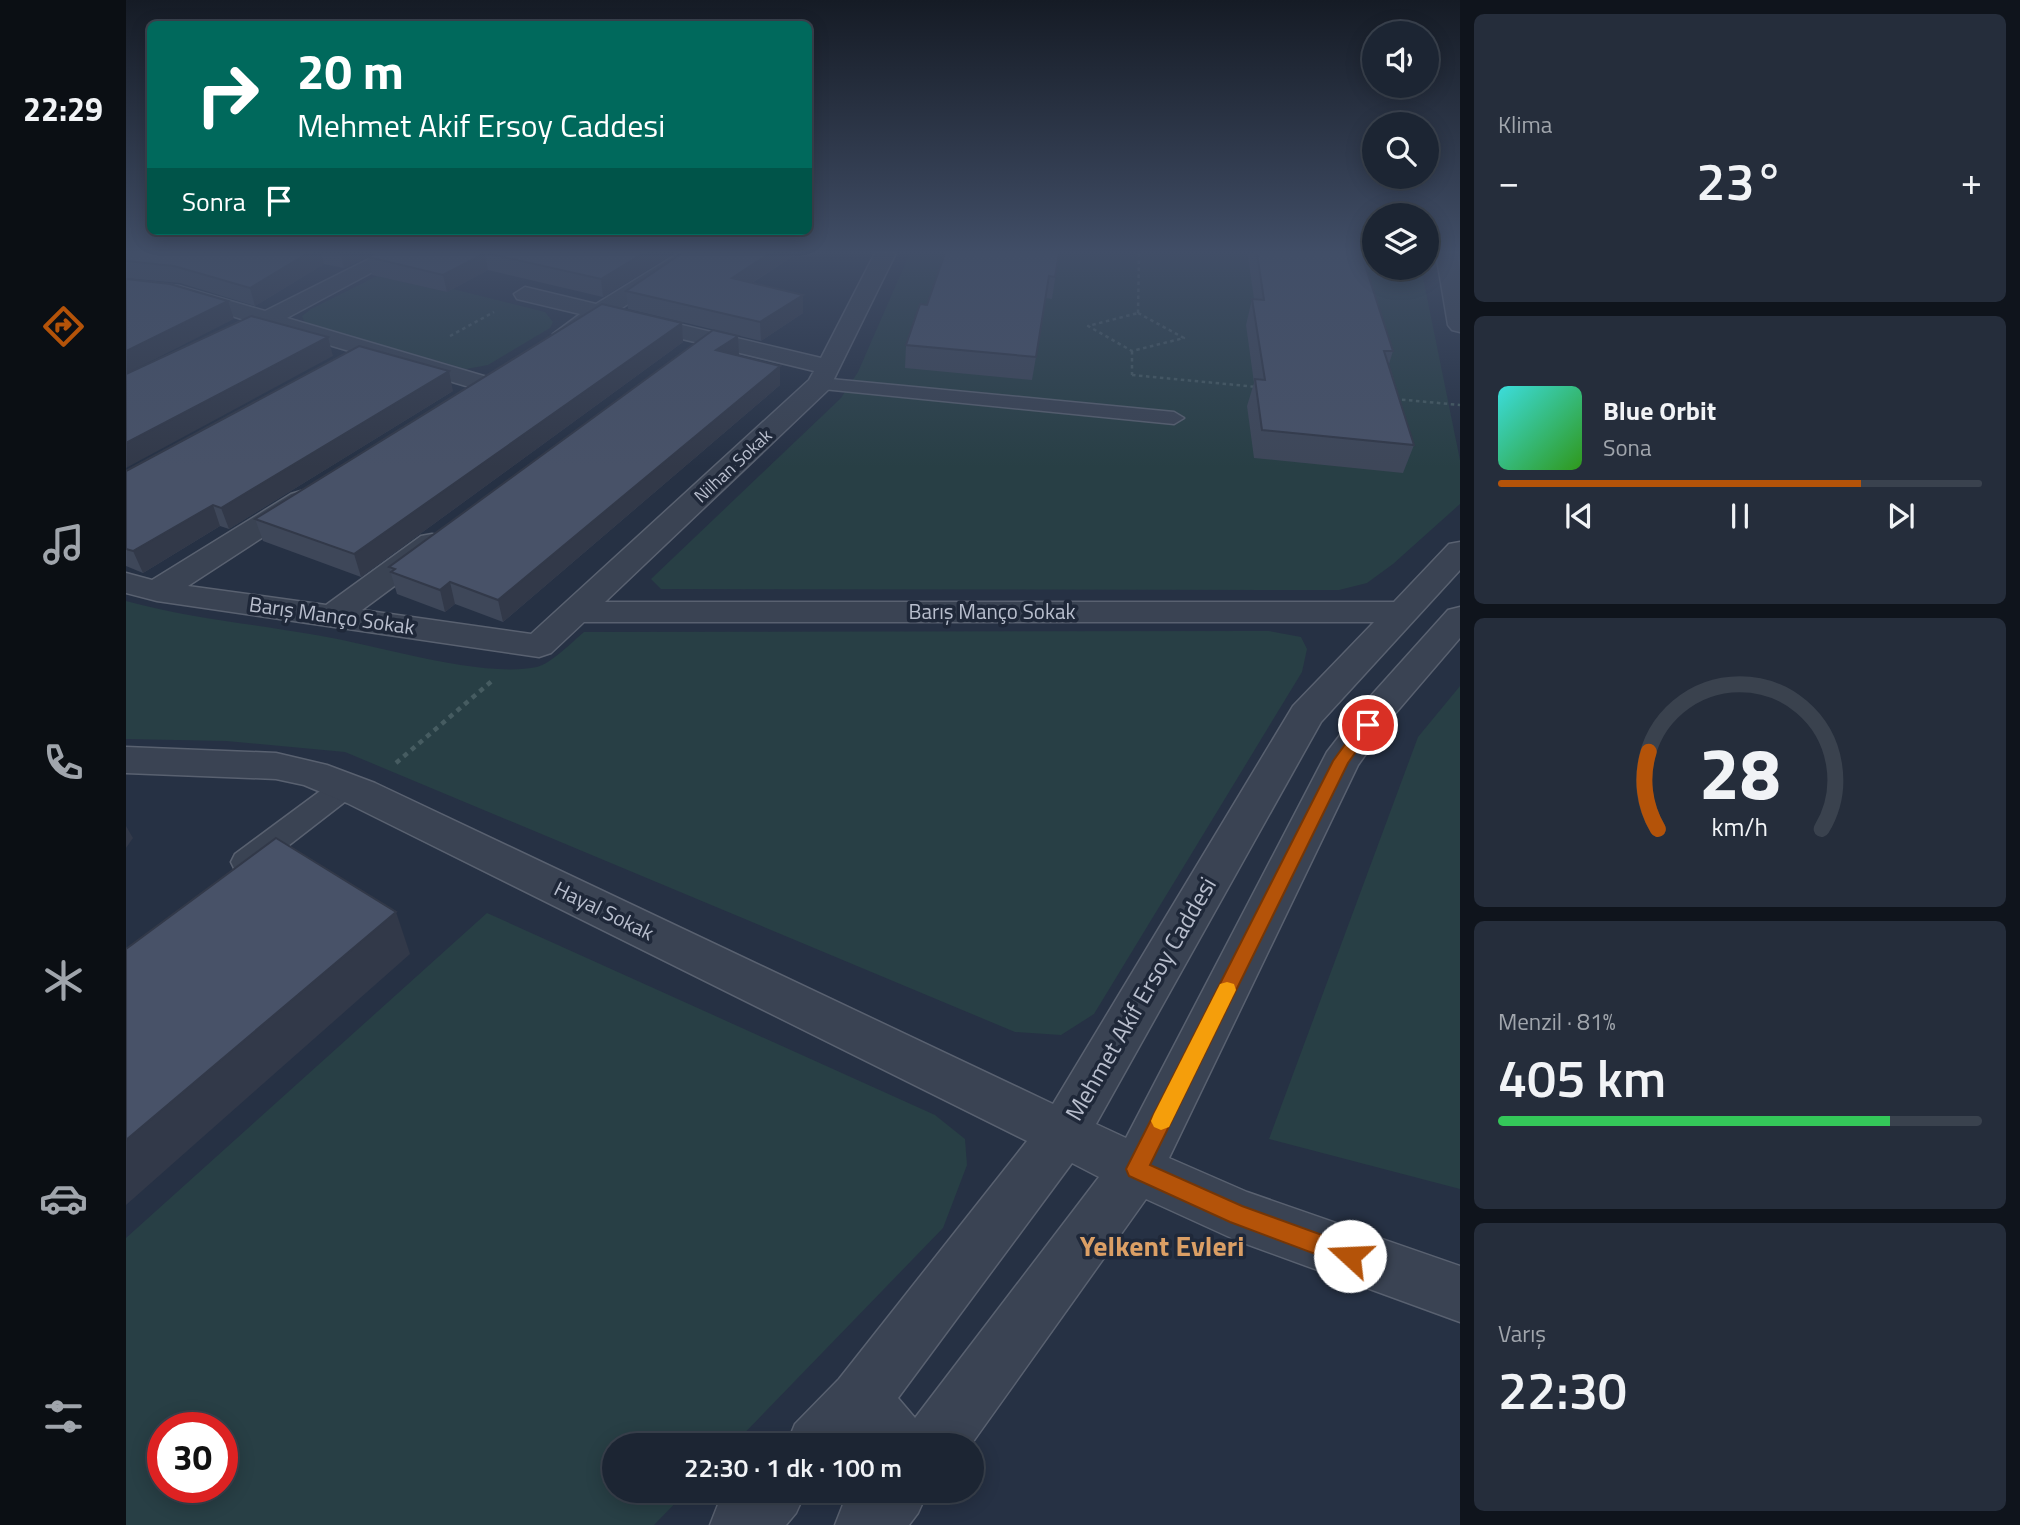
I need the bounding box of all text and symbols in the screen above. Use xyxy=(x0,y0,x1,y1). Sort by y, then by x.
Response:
map controls xyxy=(1362,21,1439,280)
button: sound xyxy=(1362,21,1439,98)
text: 20 m xyxy=(297,33,404,108)
icon: right xyxy=(182,49,273,140)
text: 22:29 xyxy=(23,85,103,133)
text: Mehmet Akif Ersoy Caddesi xyxy=(297,101,665,149)
text: Klima xyxy=(1498,107,1552,142)
button: search xyxy=(1362,112,1439,189)
text: 23° xyxy=(1696,141,1784,220)
text: − xyxy=(1498,152,1519,210)
text: + xyxy=(1961,152,1982,210)
text: Sonra xyxy=(182,182,246,221)
icon: arrive xyxy=(260,182,298,220)
button: layers xyxy=(1362,203,1439,280)
icon: directions xyxy=(39,302,88,351)
text: Blue Orbit xyxy=(1603,391,1716,430)
street label: Nilhan Sokak xyxy=(688,422,778,509)
text: Sona xyxy=(1603,430,1651,465)
icon: previous xyxy=(1560,497,1598,535)
icon: pause xyxy=(1721,497,1759,535)
icon: next xyxy=(1882,497,1920,535)
icon: music xyxy=(39,520,88,569)
street label: Barış Manço Sokak xyxy=(247,588,417,642)
street label: Barış Manço Sokak xyxy=(909,595,1075,627)
pin xyxy=(1338,695,1398,755)
icon: arrive xyxy=(1349,706,1387,744)
text: 28 xyxy=(1699,717,1781,827)
icon: phone xyxy=(39,738,88,787)
text: km/h xyxy=(1712,807,1768,845)
street label: Mehmet Akif Ersoy Caddesi xyxy=(1055,870,1225,1127)
street label: Hayal Sokak xyxy=(549,872,660,948)
icon: climate xyxy=(39,956,88,1005)
text: Menzil · 81% xyxy=(1498,1004,1616,1039)
text: 405 km xyxy=(1498,1038,1666,1117)
icon: car xyxy=(39,1174,88,1223)
position arrow xyxy=(1313,1219,1387,1293)
district label: Yelkent Evleri xyxy=(1080,1224,1244,1267)
text: Varış xyxy=(1498,1316,1546,1351)
text: 22:30 xyxy=(1498,1350,1627,1429)
icon: filters xyxy=(39,1392,88,1441)
speed limit sign: 30 xyxy=(147,1412,238,1503)
text: 22:30 · 1 dk · 100 m xyxy=(684,1448,902,1487)

